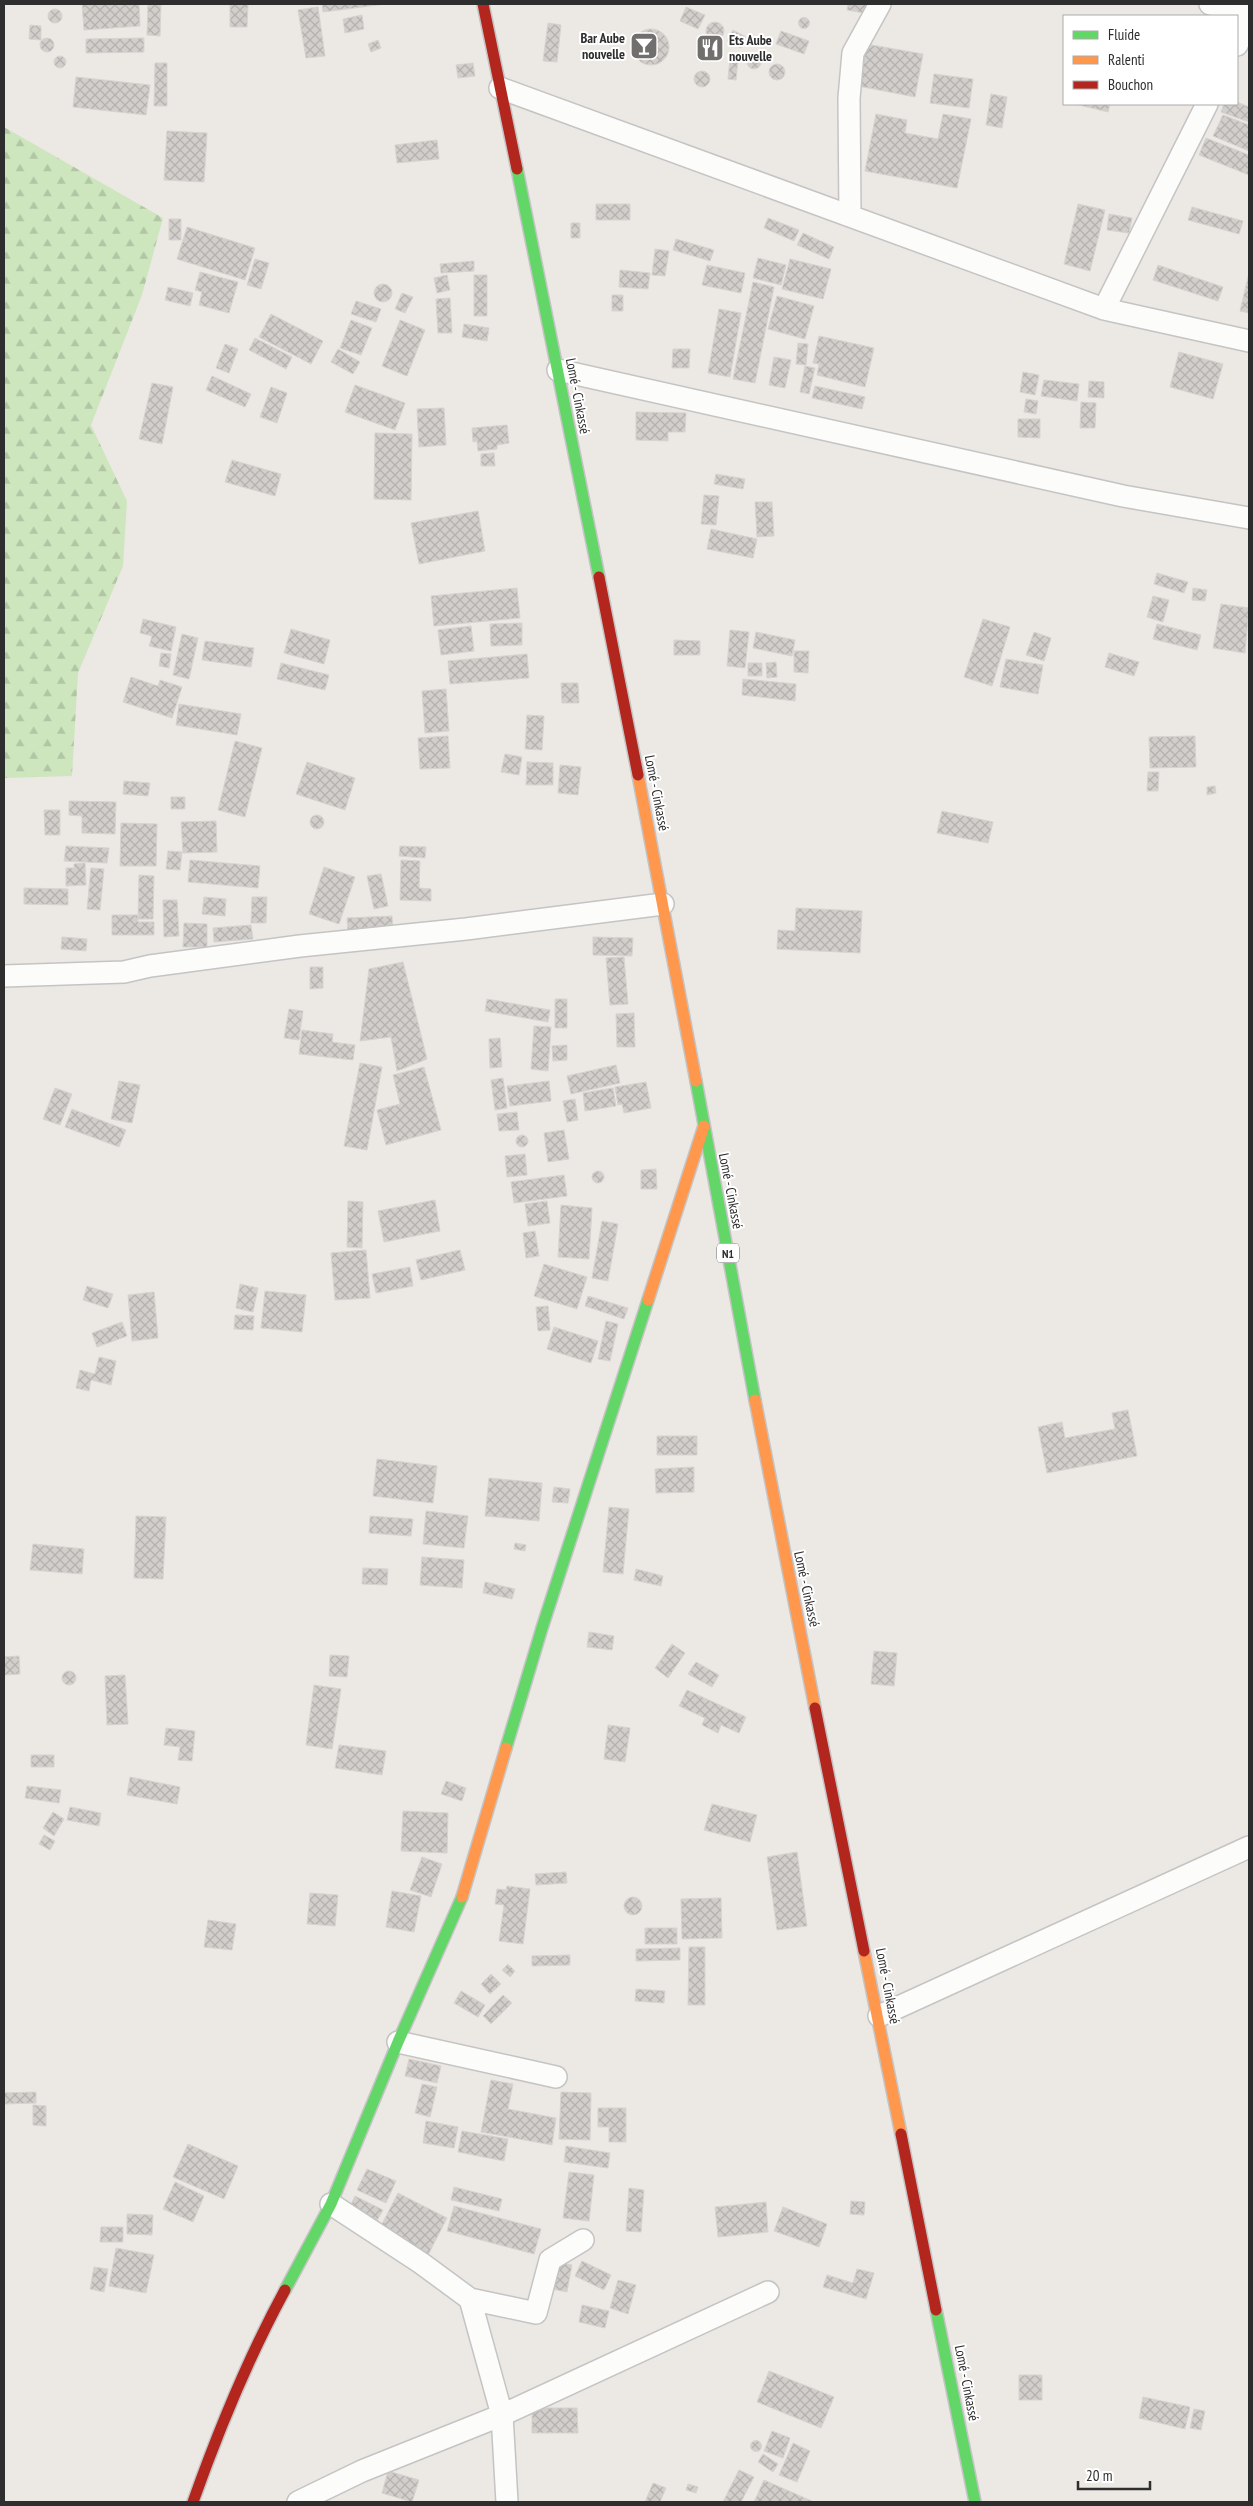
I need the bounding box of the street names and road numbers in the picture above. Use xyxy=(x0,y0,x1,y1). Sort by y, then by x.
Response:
street label: Lomé - Cinkassé xyxy=(562,357,594,436)
street label: Lomé - Cinkassé xyxy=(641,754,673,833)
street label: Lomé - Cinkassé xyxy=(715,1152,747,1231)
road number: N1 xyxy=(717,1244,739,1262)
street label: Lomé - Cinkassé xyxy=(790,1549,824,1629)
street label: Lomé - Cinkassé xyxy=(872,1947,904,2026)
street label: Lomé - Cinkassé xyxy=(951,2344,983,2423)

